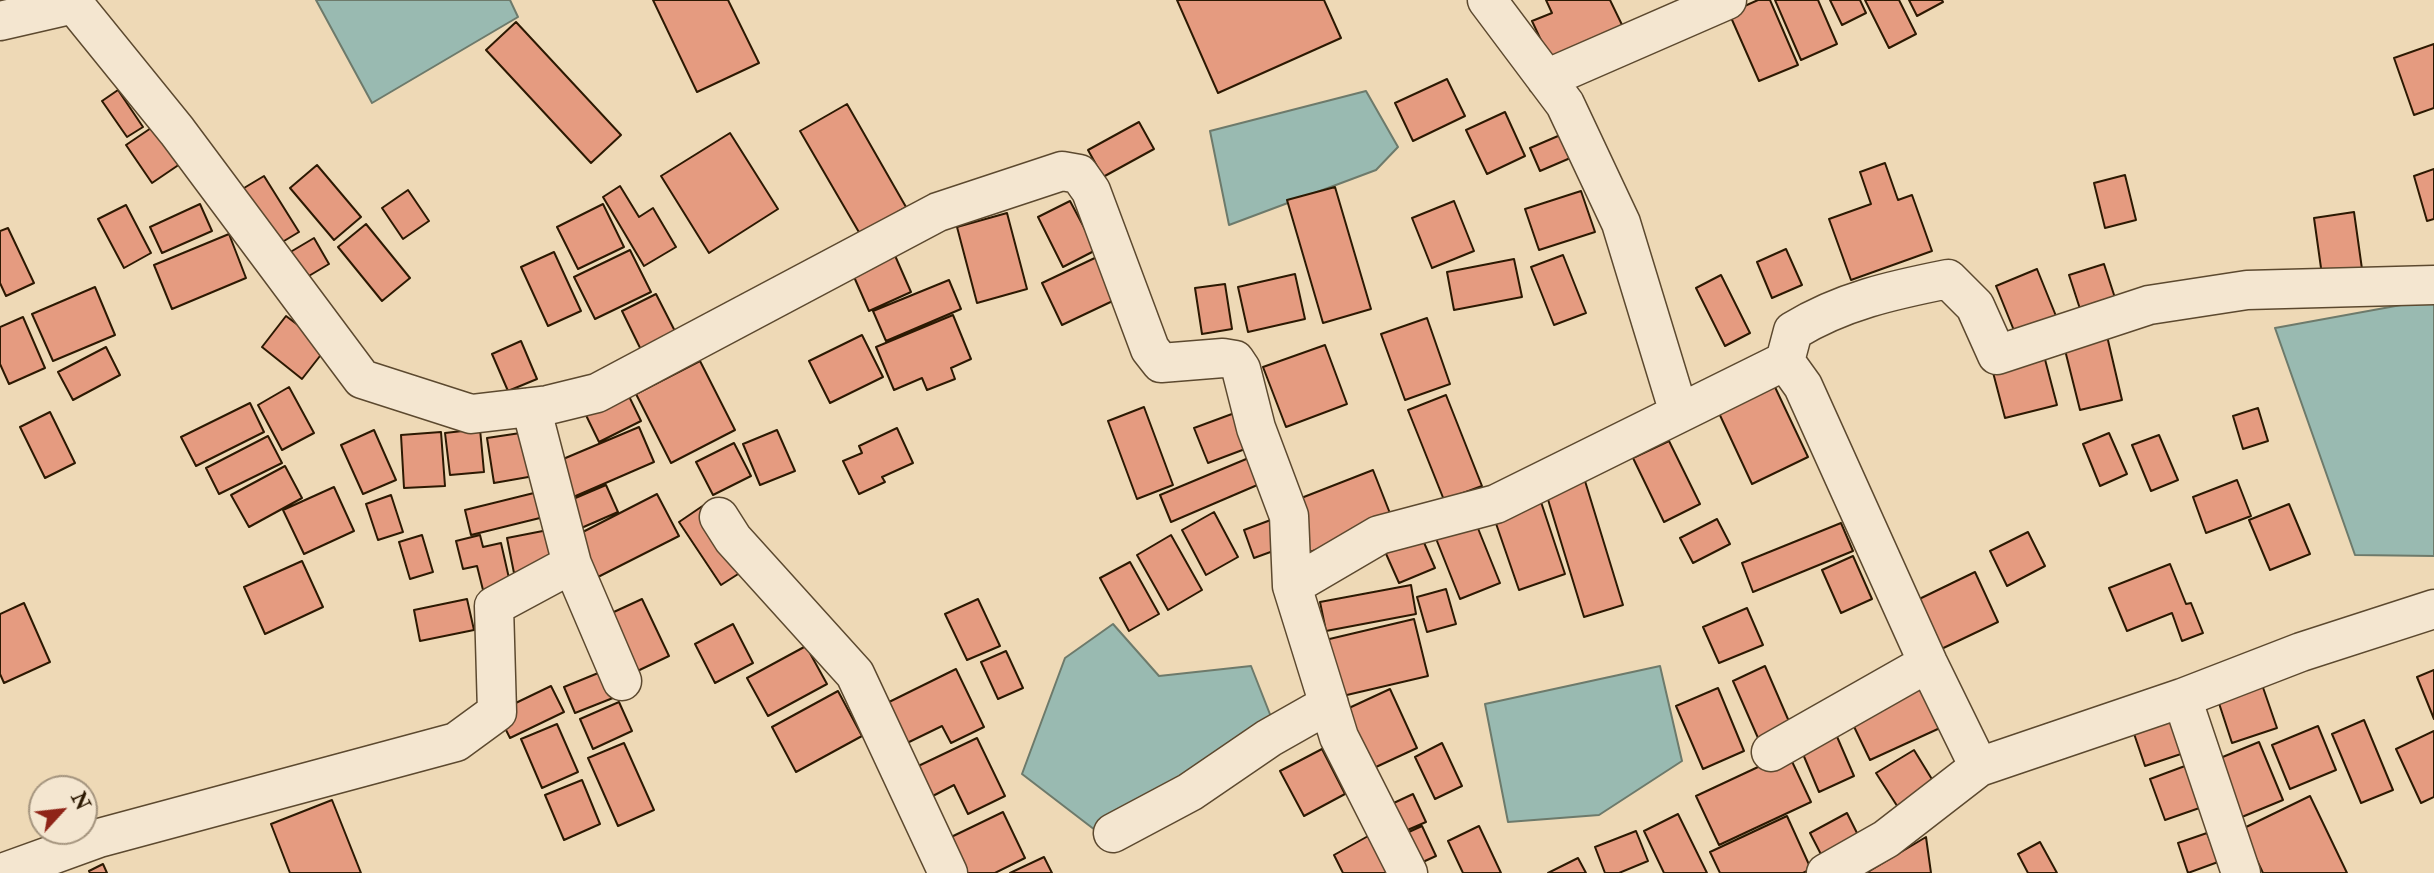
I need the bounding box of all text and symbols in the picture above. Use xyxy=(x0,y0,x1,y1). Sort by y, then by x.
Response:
north arrow xyxy=(28,775,98,845)
text: N xyxy=(65,788,94,814)

